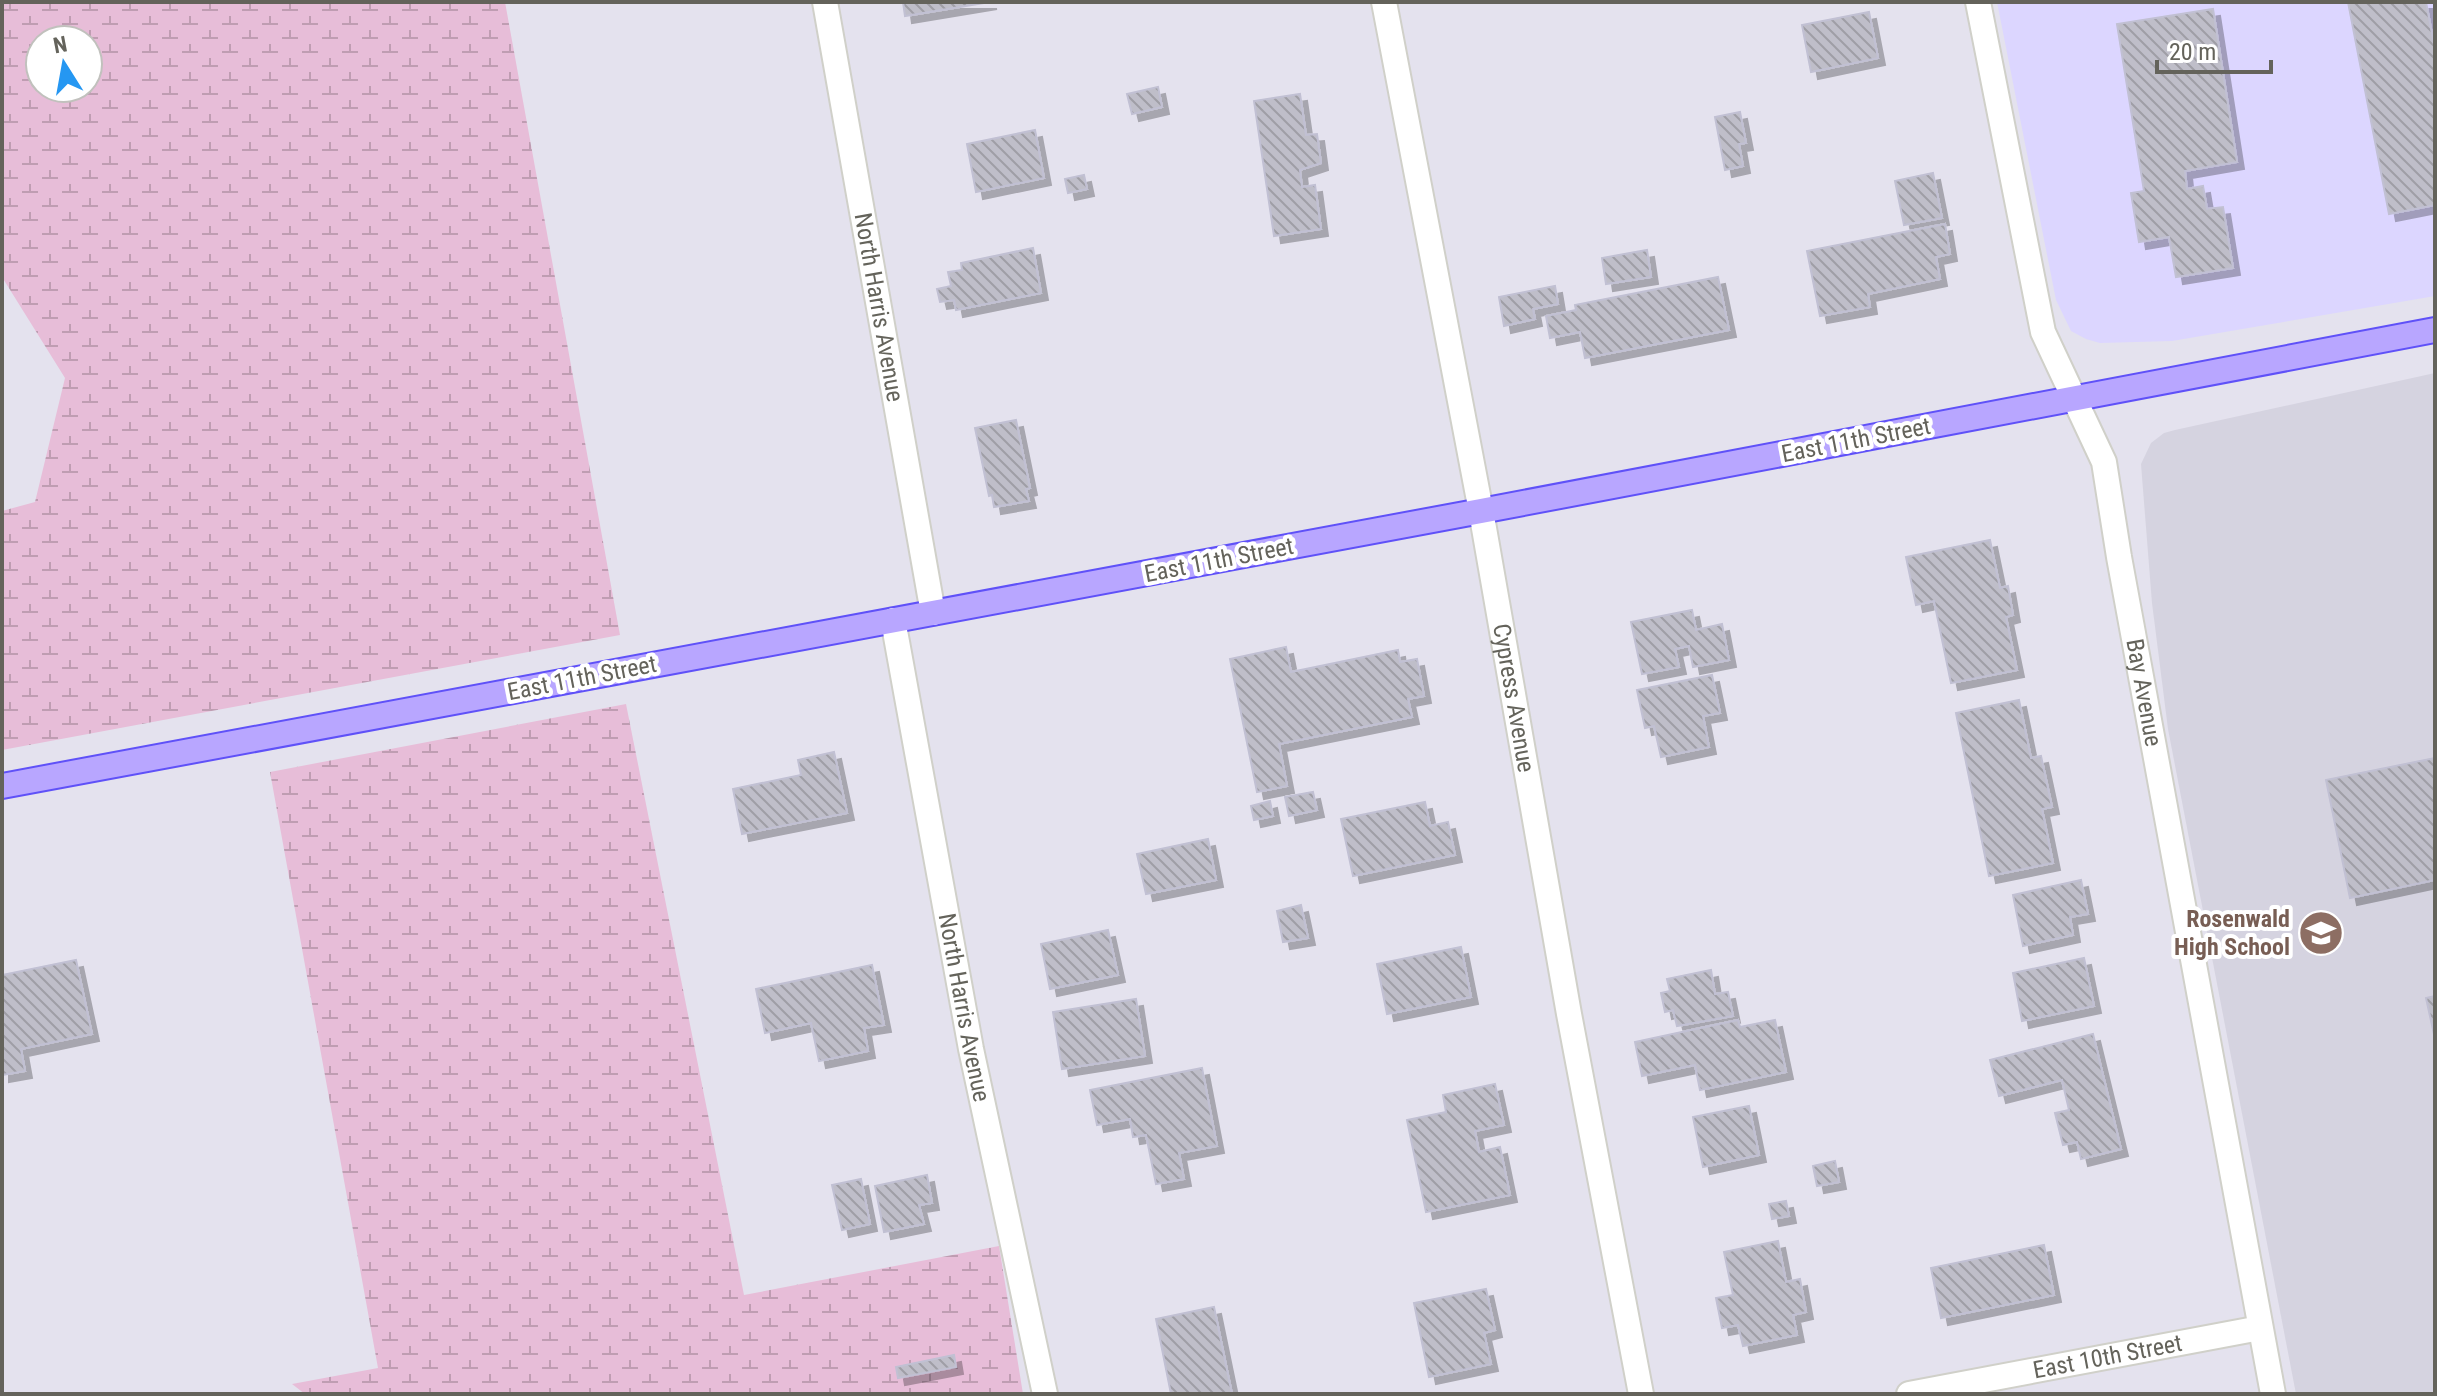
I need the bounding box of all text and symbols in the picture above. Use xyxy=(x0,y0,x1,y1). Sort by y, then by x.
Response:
north arrow xyxy=(24,24,104,104)
scale bar xyxy=(2157,24,2271,74)
text: N xyxy=(51,31,69,58)
text: 20 m xyxy=(2169,38,2216,66)
street label: North Harris Avenue xyxy=(849,211,909,404)
street label: East 11th Street xyxy=(1779,412,1933,468)
street label: East 11th Street xyxy=(1142,532,1296,588)
street label: Cypress Avenue xyxy=(1487,622,1540,774)
street label: Bay Avenue xyxy=(2120,636,2168,749)
street label: East 11th Street xyxy=(505,650,659,706)
place label: Rosenwald High School xyxy=(2174,905,2290,961)
school or university icon: Rosenwald High School xyxy=(2297,909,2345,957)
street label: North Harris Avenue xyxy=(933,911,996,1104)
street label: East 10th Street xyxy=(2031,1329,2184,1384)

